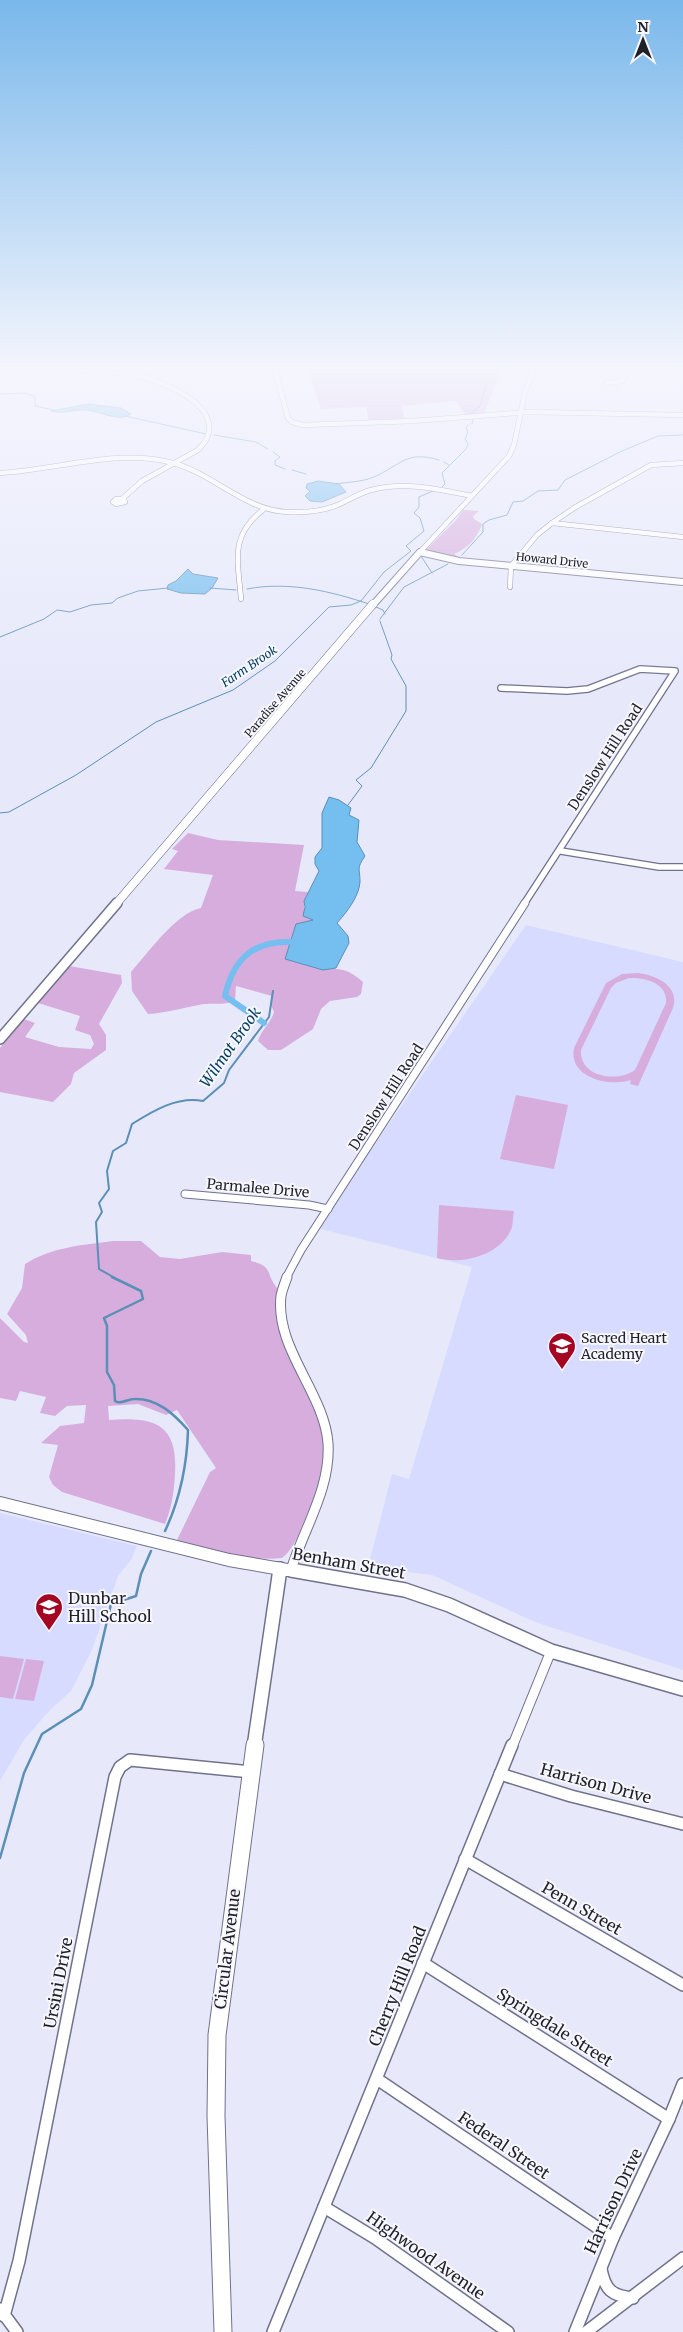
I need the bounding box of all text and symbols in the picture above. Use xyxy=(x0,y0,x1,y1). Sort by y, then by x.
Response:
north arrow xyxy=(618,15,668,65)
text: N xyxy=(637,18,649,36)
street label: Howard Drive xyxy=(515,549,589,571)
water label: Farm Brook xyxy=(218,642,280,691)
street label: Paradise Avenue xyxy=(241,666,309,740)
street label: Denslow Hill Road xyxy=(564,700,646,814)
water label: Wilmot Brook xyxy=(195,1003,265,1091)
street label: Denslow Hill Road xyxy=(345,1040,427,1154)
street label: Parmalee Drive xyxy=(206,1175,310,1201)
place label: Sacred Heart Academy xyxy=(580,1329,668,1363)
school or university icon: Sacred Heart Academy xyxy=(547,1331,577,1370)
street label: Benham Street xyxy=(291,1543,408,1583)
place label: Dunbar Hill School xyxy=(68,1588,152,1626)
school or university icon: Dunbar Hill School xyxy=(34,1592,64,1631)
street label: Harrison Drive xyxy=(538,1759,654,1807)
street label: Penn Street xyxy=(538,1877,626,1939)
street label: Circular Avenue xyxy=(210,1888,244,2010)
street label: Cherry Hill Road xyxy=(364,1923,430,2049)
street label: Ursini Drive xyxy=(39,1936,77,2030)
street label: Springdale Street xyxy=(493,1983,617,2071)
street label: Federal Street xyxy=(454,2107,554,2183)
street label: Harrison Drive xyxy=(580,2145,646,2257)
street label: Highwood Avenue xyxy=(363,2207,489,2303)

